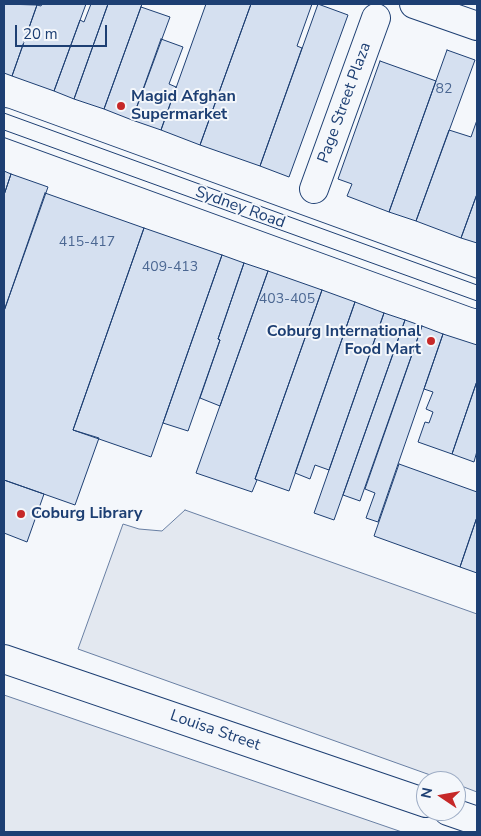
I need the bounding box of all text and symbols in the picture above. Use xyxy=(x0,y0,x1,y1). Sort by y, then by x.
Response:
scale bar xyxy=(18,15,110,47)
text: 20 m xyxy=(23,24,58,44)
street label: Page Street Plaza xyxy=(314,40,376,166)
house number: 82 xyxy=(436,82,452,98)
place label: Magid Afghan Supermarket xyxy=(131,87,236,125)
marker: Magid Afghan Supermarket xyxy=(115,100,127,112)
street label: Sydney Road xyxy=(192,183,288,233)
house number: 415-417 xyxy=(59,235,115,251)
house number: 409-413 xyxy=(142,260,198,276)
house number: 403-405 xyxy=(259,292,315,308)
place label: Coburg International Food Mart xyxy=(267,322,421,360)
marker: Coburg International Food Mart xyxy=(425,335,437,347)
place label: Coburg Library xyxy=(31,504,142,524)
marker: Coburg Library xyxy=(15,508,27,520)
street label: Louisa Street xyxy=(167,707,263,755)
north arrow xyxy=(416,771,466,821)
text: N xyxy=(416,786,437,800)

